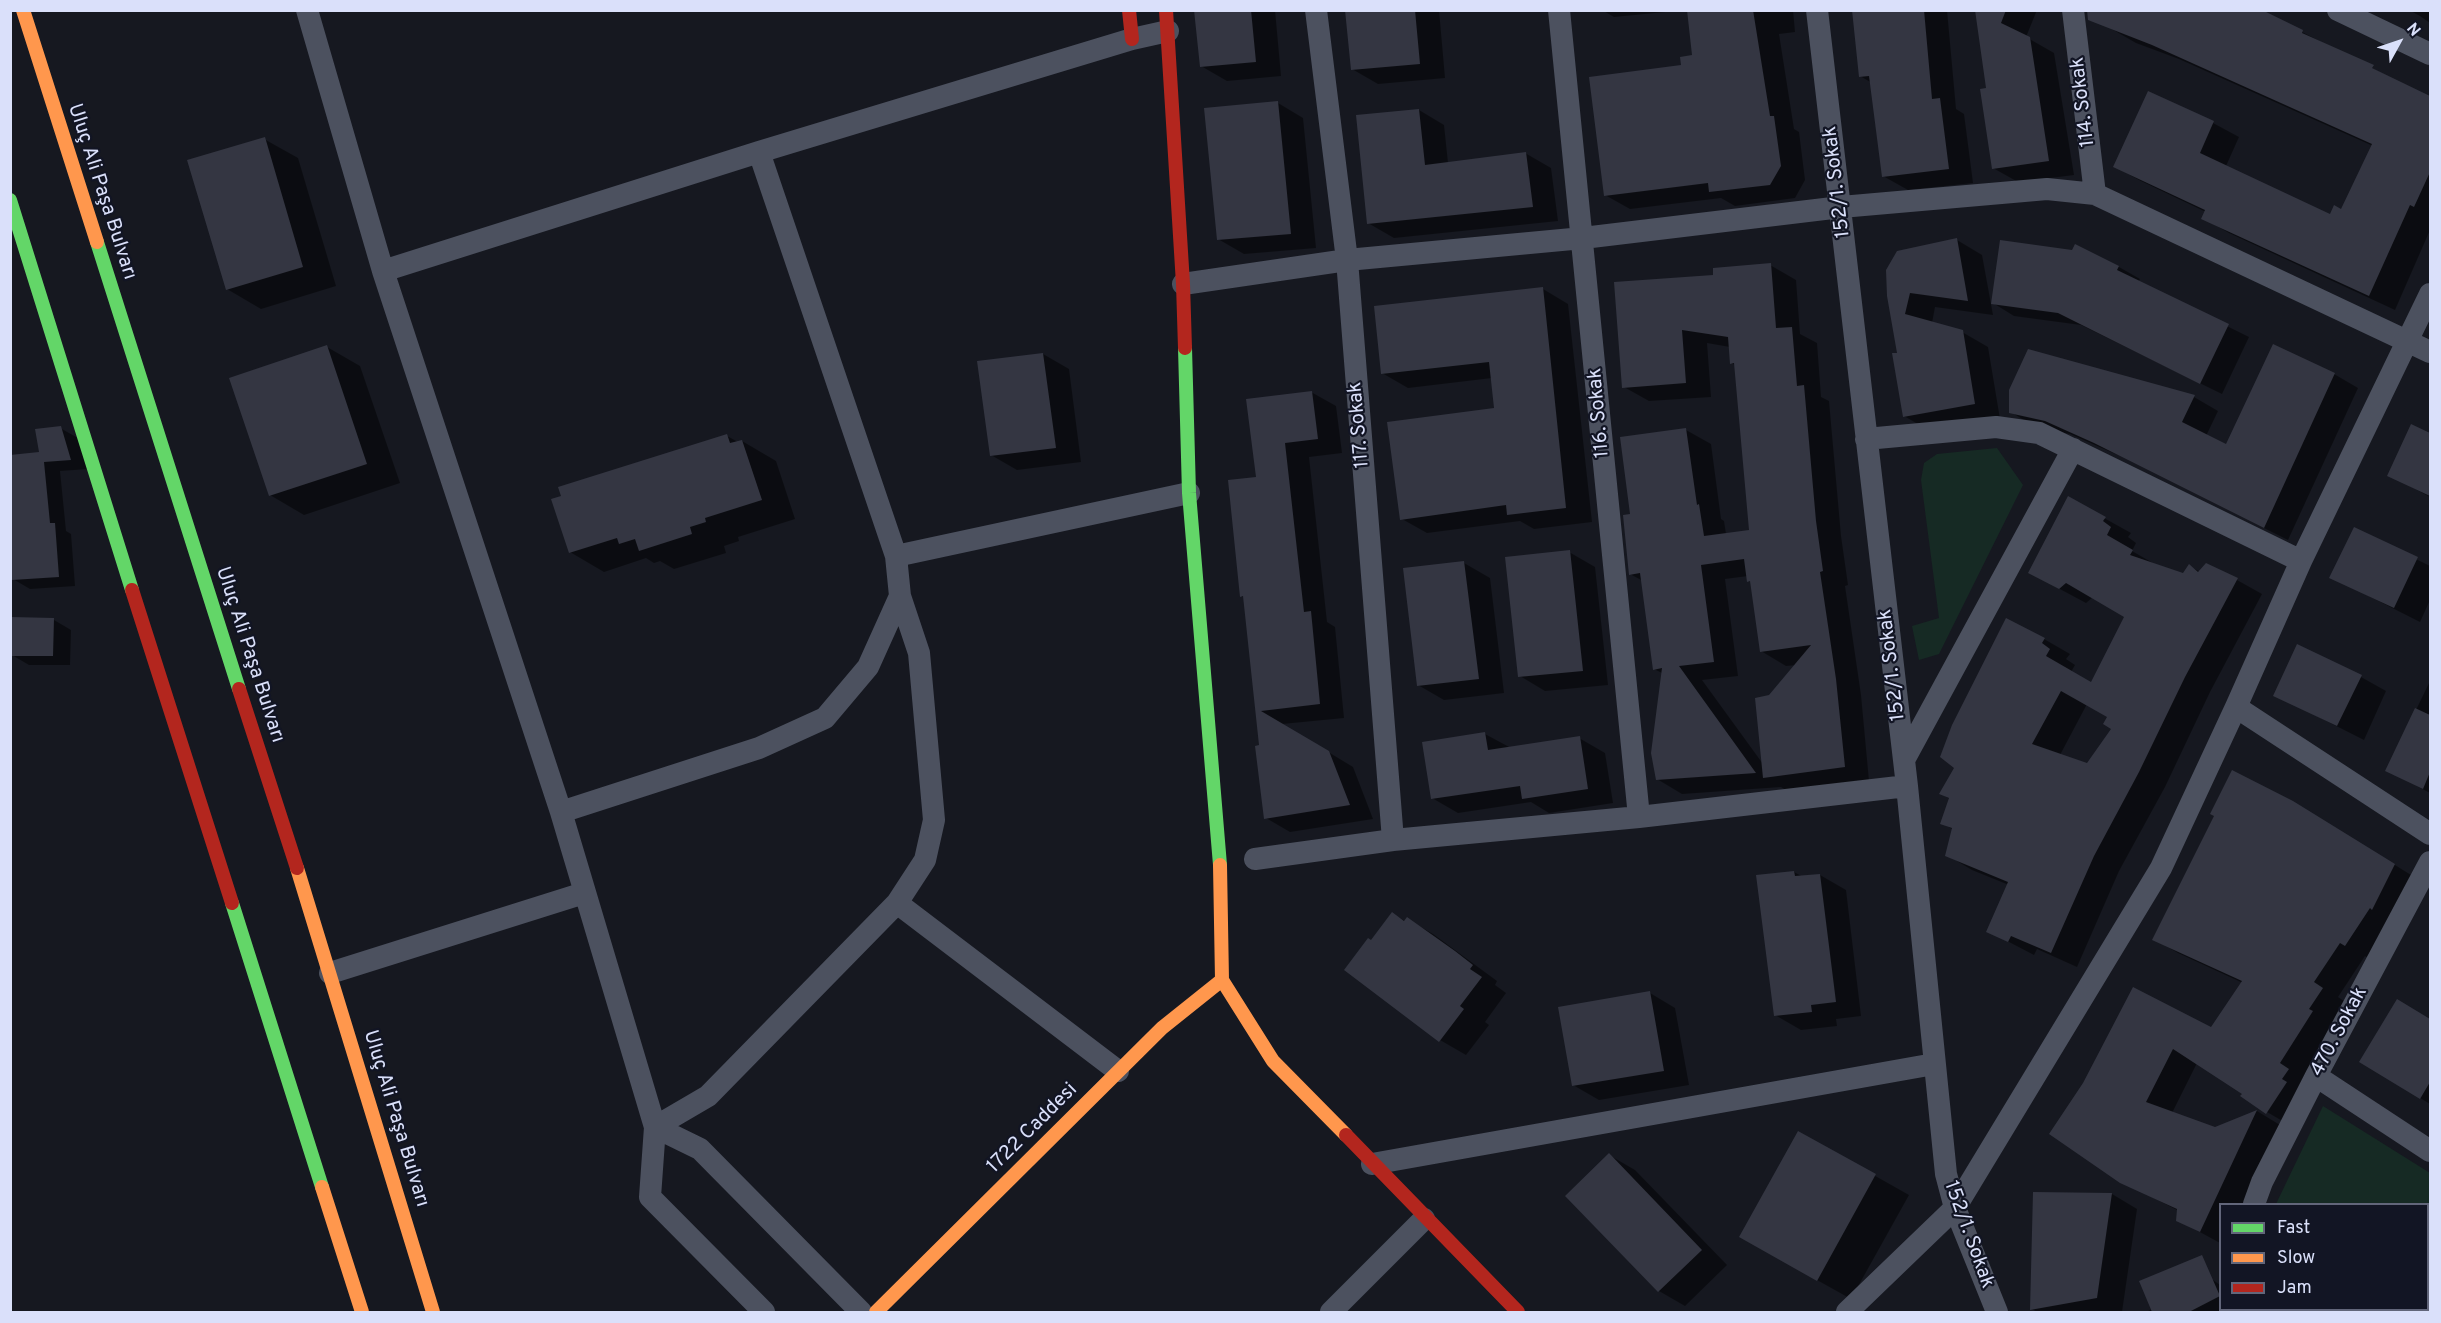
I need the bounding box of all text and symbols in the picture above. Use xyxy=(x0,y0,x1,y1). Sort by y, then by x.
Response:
north arrow xyxy=(2369,12,2429,72)
text: N xyxy=(2401,20,2424,41)
street label: 114. Sokak xyxy=(2067,56,2101,148)
street label: Uluç Ali Paşa Bulvarı xyxy=(61,101,141,283)
street label: 152/1. Sokak xyxy=(1819,125,1857,239)
street label: 116. Sokak xyxy=(1584,367,1616,459)
street label: 117. Sokak xyxy=(1344,381,1376,469)
street label: Uluç Ali Paşa Bulvarı xyxy=(209,564,289,746)
street label: 152/1. Sokak xyxy=(1874,608,1912,722)
street label: 470. Sokak xyxy=(2306,983,2374,1081)
street label: Uluç Ali Paşa Bulvarı xyxy=(357,1028,433,1210)
street label: 1722 Caddesi xyxy=(983,1079,1083,1179)
street label: 152/1. Sokak xyxy=(1938,1178,1998,1292)
legend xyxy=(2219,1203,2429,1311)
text: Fast xyxy=(2277,1217,2310,1240)
text: Slow xyxy=(2277,1247,2315,1270)
text: Jam xyxy=(2277,1277,2312,1300)

